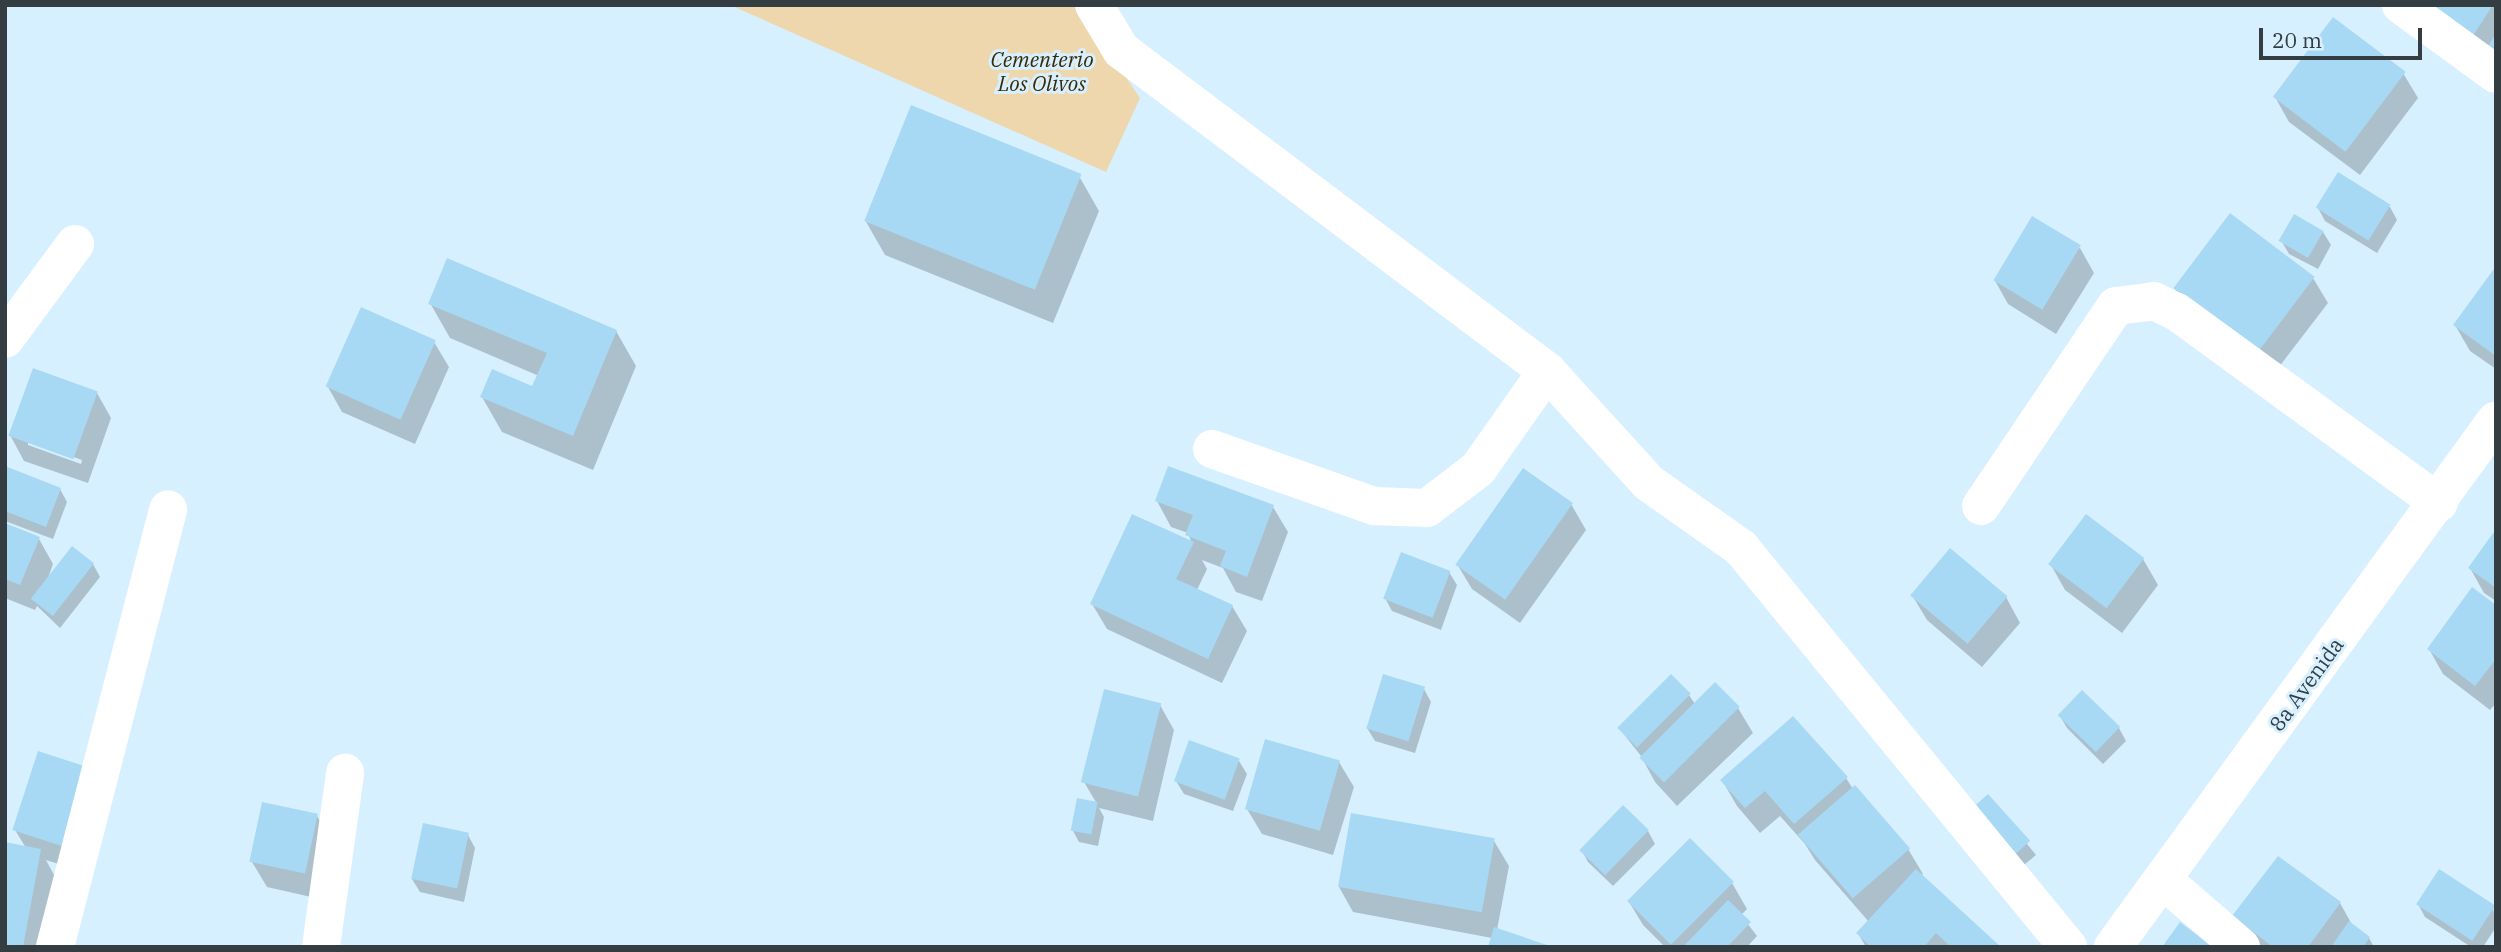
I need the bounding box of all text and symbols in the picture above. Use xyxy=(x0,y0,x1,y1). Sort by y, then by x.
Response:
scale bar xyxy=(2263,14,2426,58)
text: 20 m xyxy=(2272,26,2322,54)
park label: Cementerio Los Olivos xyxy=(990,46,1094,96)
street label: 8a Avenida xyxy=(2264,632,2348,736)

